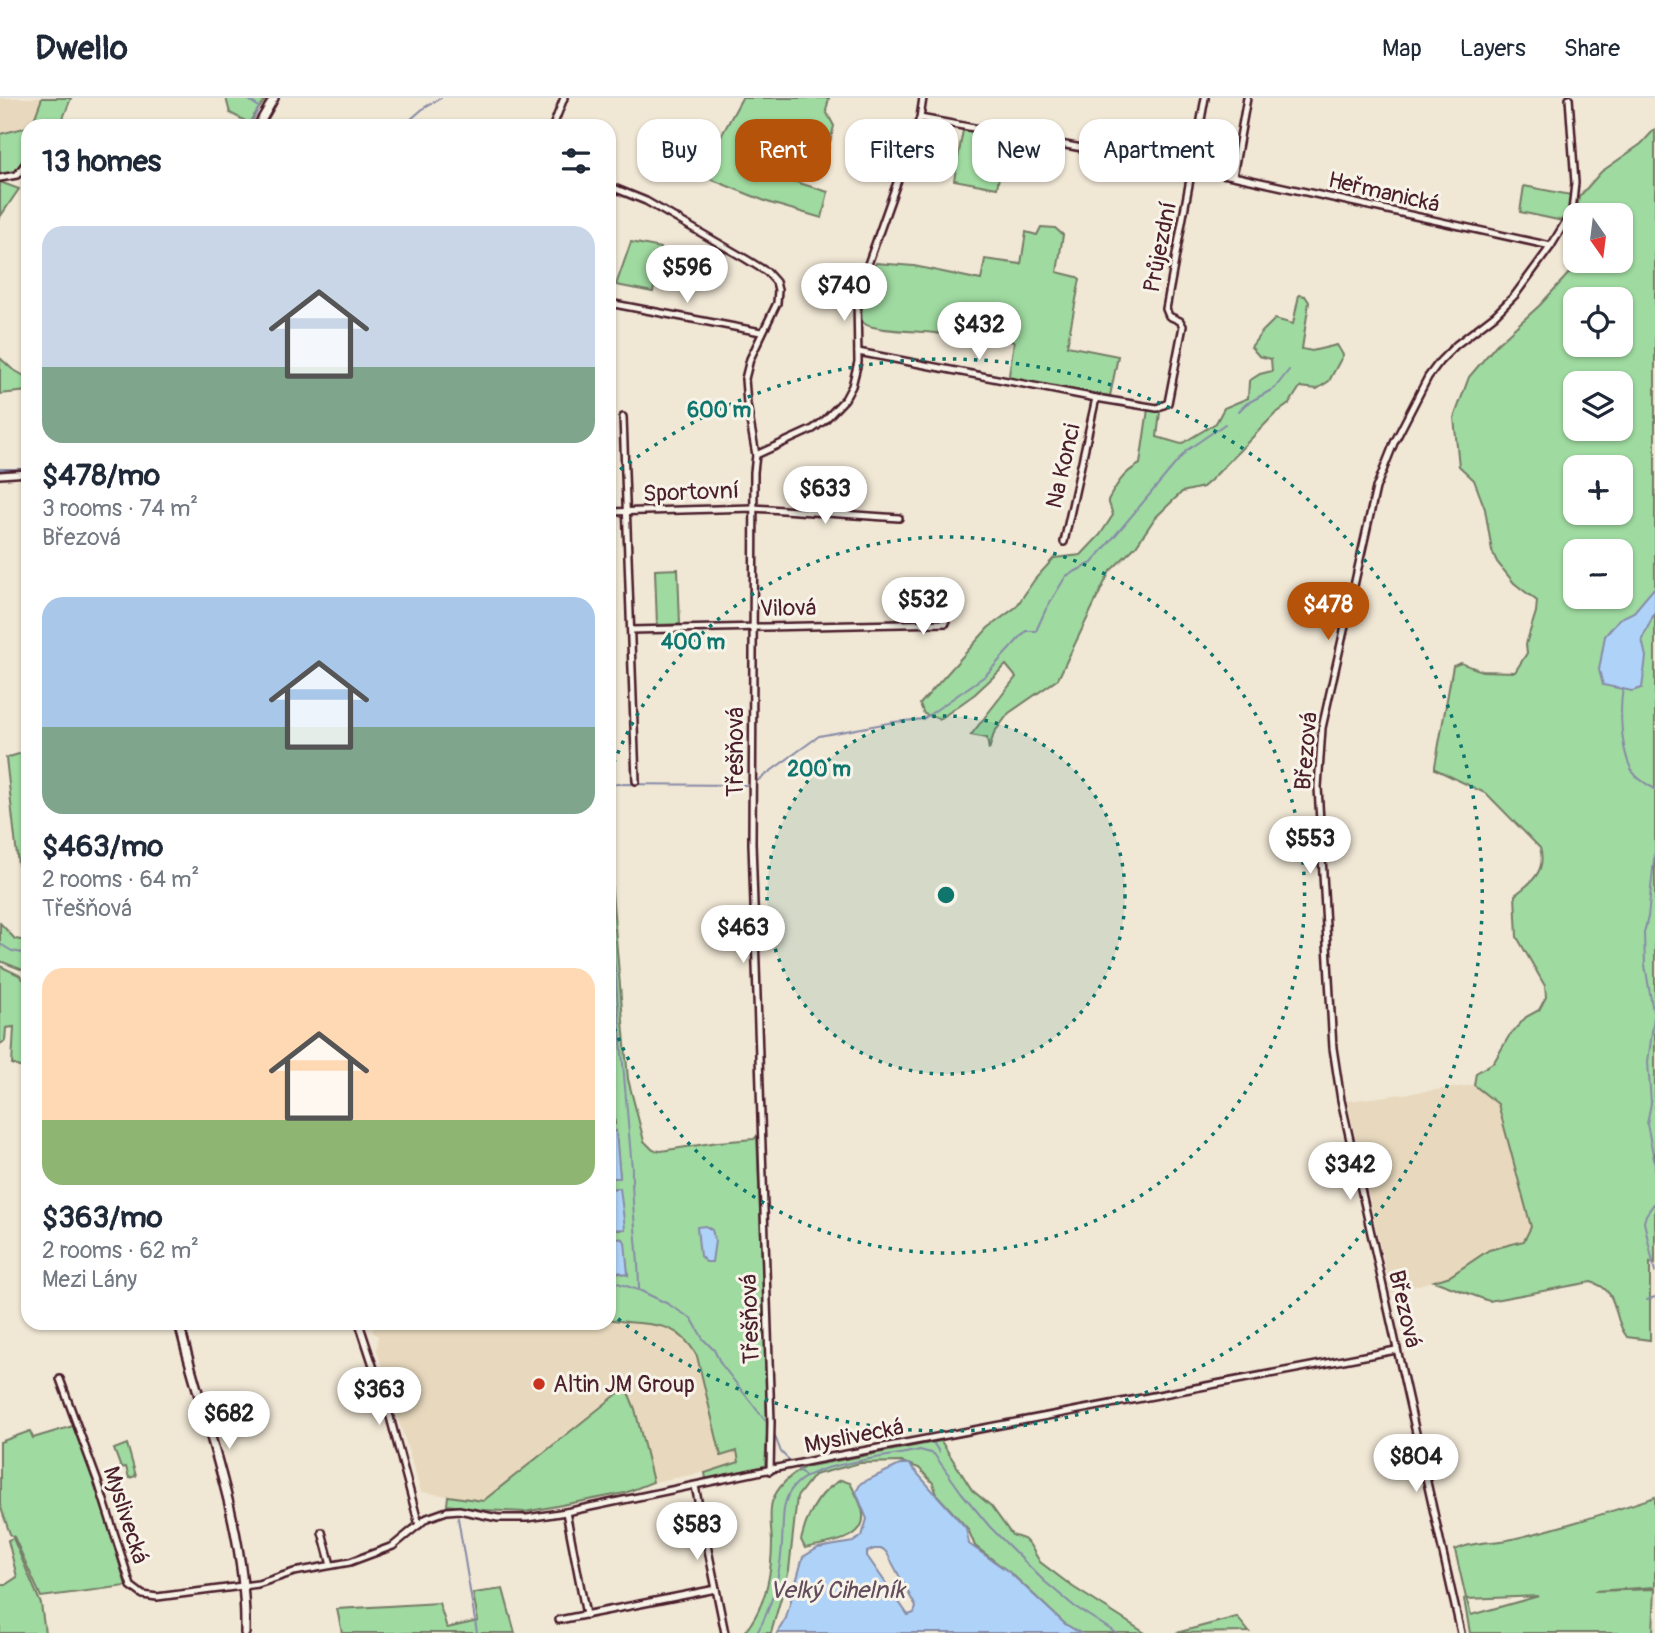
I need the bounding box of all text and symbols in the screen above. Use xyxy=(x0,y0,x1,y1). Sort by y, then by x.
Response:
text: Dwello xyxy=(35,28,128,69)
text: Map xyxy=(1382,34,1422,63)
text: Layers xyxy=(1460,34,1526,63)
text: Share xyxy=(1564,34,1620,63)
chip: Buy xyxy=(637,119,721,182)
chip: Rent xyxy=(735,119,831,182)
chip: Filters xyxy=(845,119,958,182)
chip: New xyxy=(972,119,1065,182)
chip: Apartment xyxy=(1079,119,1239,182)
icon: filters xyxy=(557,142,595,180)
text: 13 homes xyxy=(42,143,161,180)
street label: Heřmanická xyxy=(1325,165,1443,219)
street label: Průjezdní xyxy=(1137,199,1183,295)
north arrow xyxy=(1563,203,1633,273)
map controls xyxy=(1563,203,1633,609)
pin: $596 xyxy=(646,246,728,305)
text: $596 xyxy=(662,253,712,282)
pin: $740 xyxy=(803,264,885,323)
icon: home xyxy=(256,271,382,397)
text: $740 xyxy=(817,271,871,300)
button: locate xyxy=(1563,287,1633,357)
pin: $432 xyxy=(938,302,1020,362)
text: $432 xyxy=(953,310,1005,339)
button: layers xyxy=(1563,371,1633,441)
text: 600 m xyxy=(687,397,751,424)
street label: Na Konci xyxy=(1039,421,1087,511)
button: + xyxy=(1563,455,1633,525)
text: $478/mo xyxy=(42,457,160,494)
pin: $633 xyxy=(784,466,866,526)
text: $633 xyxy=(799,474,851,503)
street label: Sportovní xyxy=(642,476,740,508)
text: 3 rooms · 74 m² xyxy=(42,494,198,523)
text: Březová xyxy=(42,523,121,552)
button: − xyxy=(1563,539,1633,609)
pin: $532 xyxy=(882,578,964,637)
pin: $478 xyxy=(1287,582,1369,642)
text: $532 xyxy=(898,585,948,614)
text: $478 xyxy=(1303,590,1353,619)
street label: Vilová xyxy=(759,593,817,623)
text: 400 m xyxy=(661,629,725,656)
icon: home xyxy=(256,642,382,768)
street label: Třešňová xyxy=(721,707,750,797)
street label: Březová xyxy=(1288,711,1324,791)
text: 200 m xyxy=(787,756,851,783)
pin: $553 xyxy=(1269,816,1351,876)
text: $553 xyxy=(1285,824,1335,853)
text: $463/mo xyxy=(42,828,163,865)
text: 2 rooms · 64 m² xyxy=(42,865,199,894)
centre of rings xyxy=(934,883,958,907)
text: Třešňová xyxy=(42,894,132,923)
pin: $463 xyxy=(702,906,784,965)
text: $463 xyxy=(717,913,769,942)
icon: home xyxy=(256,1013,382,1139)
pin: $342 xyxy=(1309,1142,1391,1202)
text: $342 xyxy=(1324,1150,1376,1179)
text: $363/mo xyxy=(42,1199,163,1236)
text: 2 rooms · 62 m² xyxy=(42,1236,199,1265)
text: Mezi Lány xyxy=(42,1265,137,1294)
street label: Březová xyxy=(1382,1267,1428,1351)
street label: Třešňová xyxy=(734,1274,766,1364)
pin: $363 xyxy=(338,1368,420,1427)
place label: Altin JM Group xyxy=(553,1370,695,1399)
text: $363 xyxy=(353,1375,405,1404)
marker: Altin JM Group xyxy=(531,1376,547,1392)
pin: $682 xyxy=(188,1392,270,1451)
text: $682 xyxy=(204,1399,254,1428)
street label: Myslivecká xyxy=(802,1412,906,1460)
pin: $804 xyxy=(1375,1434,1457,1494)
text: $804 xyxy=(1389,1442,1443,1471)
street label: Myslivecká xyxy=(97,1463,155,1567)
pin: $583 xyxy=(656,1502,738,1562)
text: $583 xyxy=(672,1510,722,1539)
water label: Velký Cihelník xyxy=(769,1576,907,1605)

